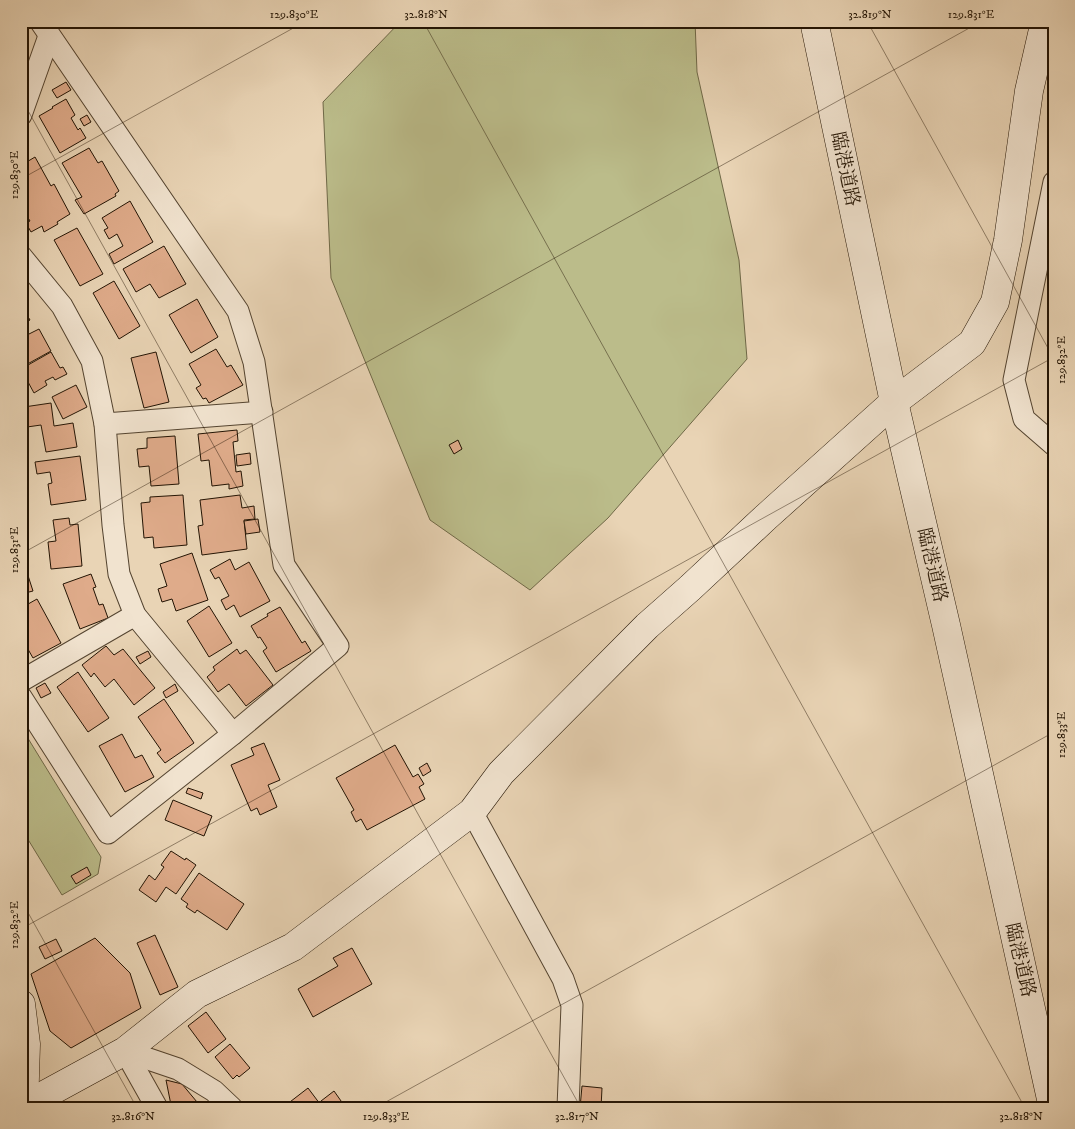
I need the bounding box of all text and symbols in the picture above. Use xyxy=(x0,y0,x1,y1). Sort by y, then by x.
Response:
text: 129.830°E xyxy=(270,7,319,22)
text: 32.818°N xyxy=(404,7,448,22)
text: 32.819°N xyxy=(848,7,892,22)
text: 129.831°E xyxy=(948,7,995,22)
street label: 臨港道路 xyxy=(826,129,864,209)
text: 129.830°E xyxy=(7,150,22,199)
text: 129.832°E xyxy=(1054,336,1069,384)
street label: 臨港道路 xyxy=(912,525,952,605)
text: 129.831°E xyxy=(7,526,22,573)
text: 129.833°E xyxy=(1054,711,1069,758)
text: 129.832°E xyxy=(7,901,22,949)
street label: 臨港道路 xyxy=(1000,920,1040,1000)
text: 32.816°N xyxy=(111,1109,155,1124)
text: 129.833°E xyxy=(363,1109,410,1124)
text: 32.817°N xyxy=(555,1109,599,1124)
text: 32.818°N xyxy=(999,1109,1043,1124)

